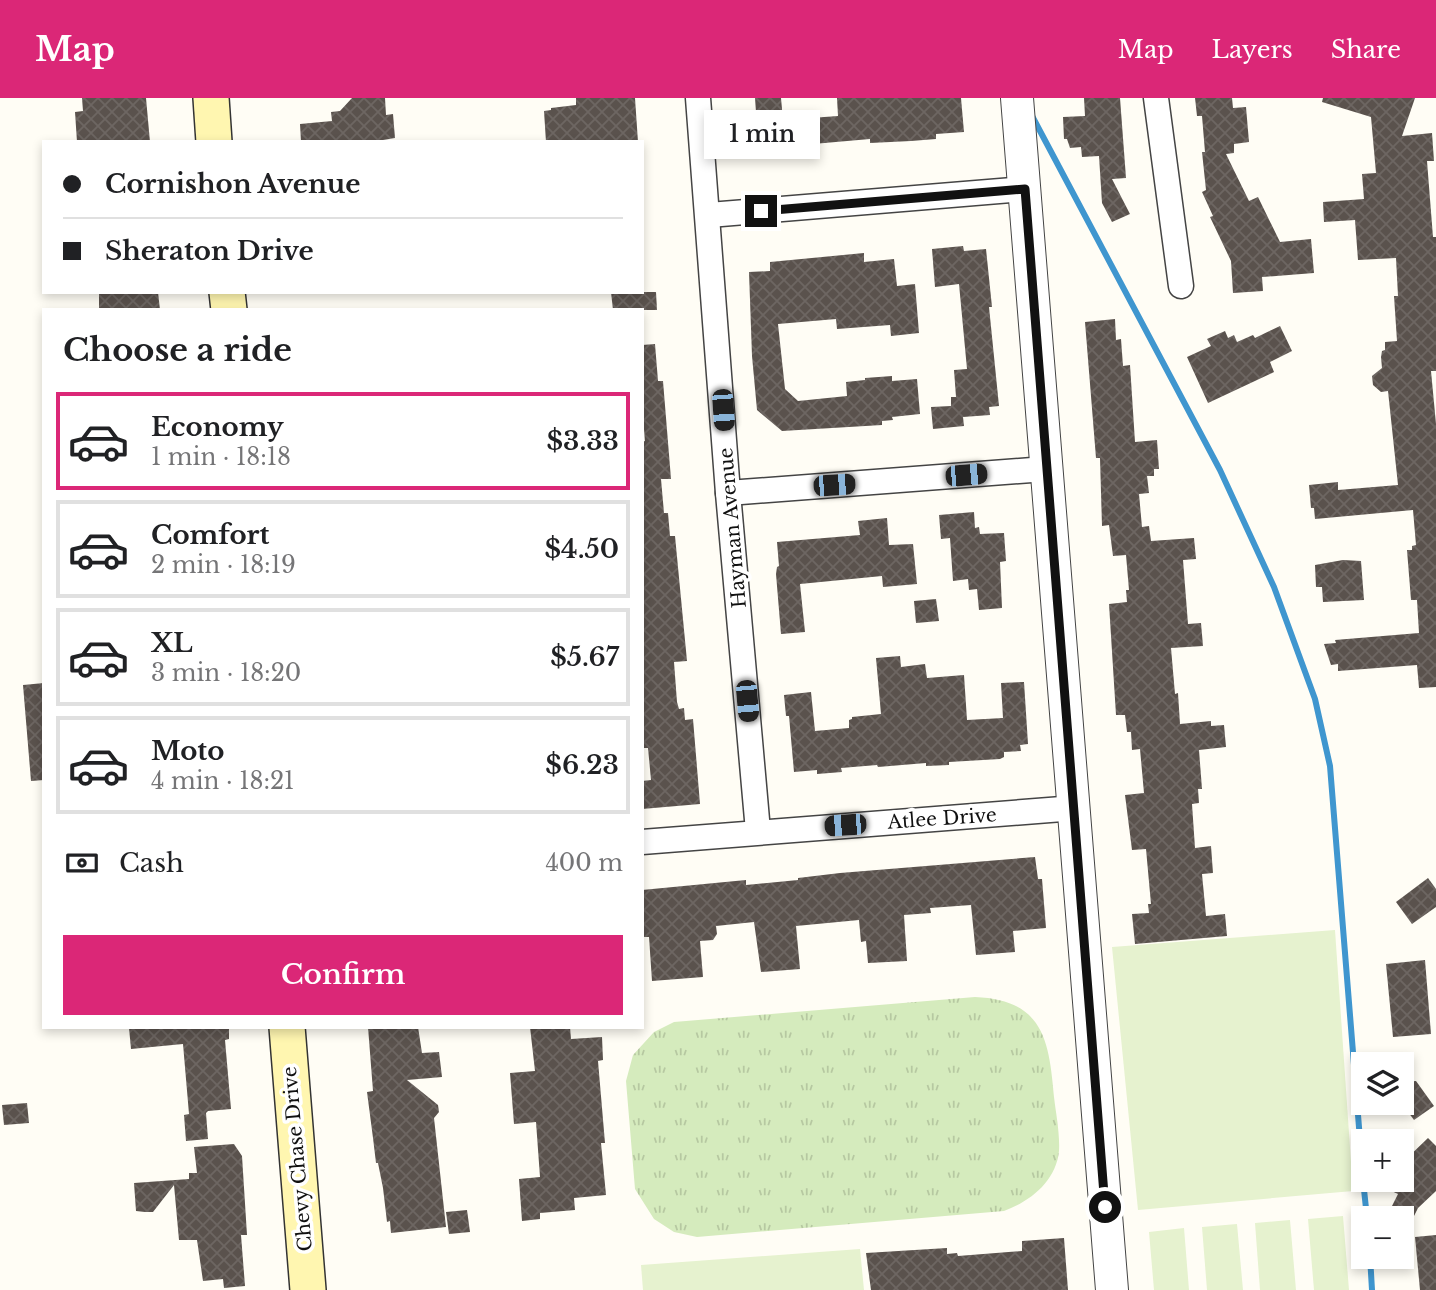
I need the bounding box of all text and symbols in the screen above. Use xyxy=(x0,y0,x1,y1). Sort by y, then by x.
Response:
text: Map xyxy=(35,29,115,70)
text: Map xyxy=(1118,35,1174,64)
text: Layers xyxy=(1212,35,1293,64)
text: Share xyxy=(1331,35,1401,64)
callout: 1 min xyxy=(703,109,819,158)
text: 1 min xyxy=(729,120,795,148)
text: Cornishon Avenue xyxy=(105,168,360,200)
route end xyxy=(745,195,777,227)
text: Sheraton Drive xyxy=(105,235,314,267)
text: Choose a ride xyxy=(63,330,292,370)
car xyxy=(712,388,735,432)
icon: car xyxy=(67,410,130,473)
text: Economy xyxy=(151,411,284,443)
text: $3.33 xyxy=(546,425,619,457)
text: 1 min · 18:18 xyxy=(151,443,291,471)
street label: Hayman Avenue xyxy=(714,447,751,609)
car xyxy=(945,463,988,487)
car xyxy=(813,473,856,497)
icon: car xyxy=(67,518,130,581)
text: Comfort xyxy=(151,519,269,551)
text: $4.50 xyxy=(544,533,619,565)
text: 2 min · 18:19 xyxy=(151,551,296,579)
icon: car xyxy=(67,626,130,689)
text: XL xyxy=(151,627,193,659)
text: $5.67 xyxy=(550,641,619,673)
text: 3 min · 18:20 xyxy=(151,659,301,687)
car xyxy=(735,679,760,723)
icon: car xyxy=(67,734,130,797)
text: Moto xyxy=(151,735,224,767)
text: $6.23 xyxy=(545,749,619,781)
text: 4 min · 18:21 xyxy=(151,767,294,795)
street label: Atlee Drive xyxy=(886,803,997,834)
car xyxy=(824,813,867,837)
icon: cash xyxy=(63,844,101,882)
text: Cash xyxy=(119,847,184,879)
text: 400 m xyxy=(545,849,623,877)
button: Confirm xyxy=(63,935,623,1015)
map controls xyxy=(1351,1052,1414,1269)
button: layers xyxy=(1351,1052,1414,1115)
street label: Chevy Chase Drive xyxy=(278,1065,317,1252)
button: + xyxy=(1351,1129,1414,1192)
route start xyxy=(1089,1191,1121,1223)
button: − xyxy=(1351,1206,1414,1269)

